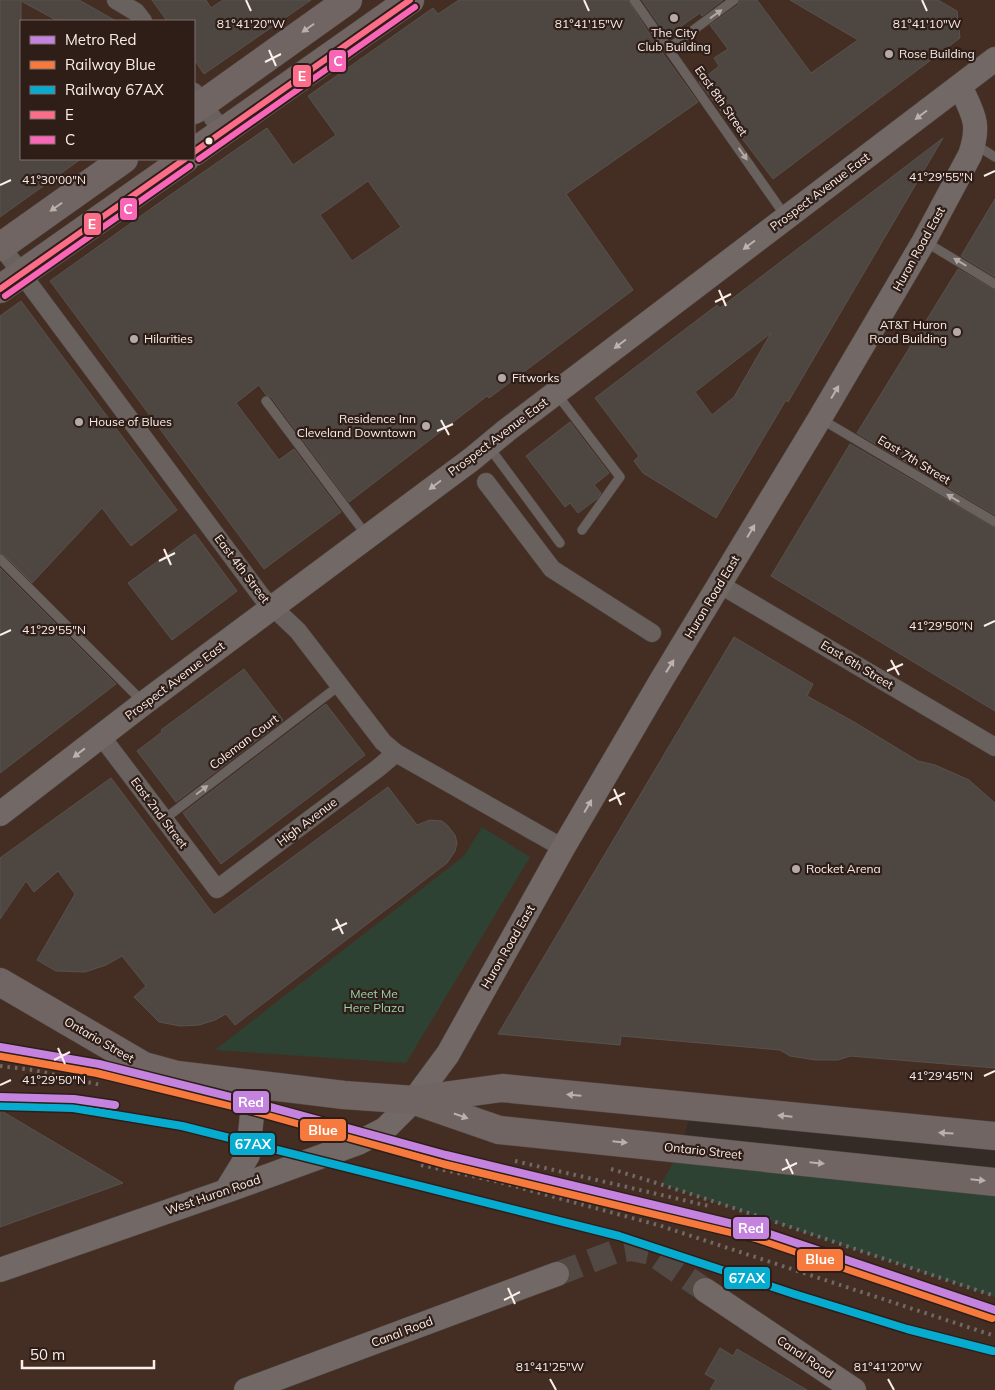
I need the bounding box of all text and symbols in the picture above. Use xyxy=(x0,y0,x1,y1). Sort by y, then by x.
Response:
one-way arrow xyxy=(709,9,722,19)
marker: The City Club Building xyxy=(668,12,680,24)
text: 81°41'20"W xyxy=(217,16,285,31)
text: 81°41'15"W xyxy=(555,16,623,31)
text: 81°41'10"W xyxy=(893,16,961,31)
legend xyxy=(20,20,195,160)
one-way arrow xyxy=(302,23,315,33)
place label: The City Club Building xyxy=(637,25,711,54)
text: Metro Red xyxy=(65,30,136,49)
place label: Rose Building xyxy=(899,46,975,61)
marker: Rose Building xyxy=(883,48,895,60)
line badge: C xyxy=(328,49,347,73)
text: C xyxy=(333,52,343,70)
text: Railway Blue xyxy=(65,55,156,74)
street label: East 8th Street xyxy=(692,63,751,139)
line badge: E xyxy=(292,64,312,88)
text: E xyxy=(298,67,306,85)
text: Railway 67AX xyxy=(65,80,164,99)
text: E xyxy=(65,105,74,124)
one-way arrow xyxy=(915,110,928,121)
text: C xyxy=(65,130,75,149)
unlabelled marker xyxy=(204,136,214,146)
one-way arrow xyxy=(738,147,748,161)
street label: Prospect Avenue East xyxy=(767,149,873,234)
text: 41°29'55"N xyxy=(909,169,973,184)
text: 41°30'00"N xyxy=(22,172,86,187)
line badge: C xyxy=(119,197,138,221)
text: C xyxy=(123,200,133,218)
one-way arrow xyxy=(49,202,63,212)
street label: Huron Road East xyxy=(889,204,948,294)
line badge: E xyxy=(83,212,102,236)
text: E xyxy=(88,215,96,233)
one-way arrow xyxy=(743,240,756,251)
one-way arrow xyxy=(953,258,966,267)
place label: AT&T Huron Road Building xyxy=(869,317,947,346)
marker: AT&T Huron Road Building xyxy=(951,326,963,338)
place label: Hilarities xyxy=(144,331,193,346)
marker: Hilarities xyxy=(128,333,140,345)
one-way arrow xyxy=(613,339,627,349)
place label: Fitworks xyxy=(512,370,559,385)
marker: Fitworks xyxy=(496,372,508,384)
one-way arrow xyxy=(831,385,839,400)
street label: Prospect Avenue East xyxy=(445,394,551,479)
place label: Residence Inn Cleveland Downtown xyxy=(297,411,416,440)
place label: House of Blues xyxy=(89,414,172,429)
marker: House of Blues xyxy=(73,416,85,428)
marker: Residence Inn Cleveland Downtown xyxy=(420,420,432,432)
street label: East 7th Street xyxy=(875,432,953,487)
one-way arrow xyxy=(428,480,442,490)
one-way arrow xyxy=(947,493,960,502)
one-way arrow xyxy=(747,525,756,538)
street label: East 4th Street xyxy=(212,531,273,606)
street label: Huron Road East xyxy=(681,552,742,641)
text: 41°29'50"N xyxy=(909,618,973,633)
text: 41°29'55"N xyxy=(22,622,86,637)
street label: East 6th Street xyxy=(818,637,896,692)
street label: Prospect Avenue East xyxy=(122,638,228,723)
one-way arrow xyxy=(666,659,675,672)
street label: Coleman Court xyxy=(206,711,281,772)
one-way arrow xyxy=(72,748,86,758)
street label: East 2nd Street xyxy=(128,774,191,851)
one-way arrow xyxy=(195,785,209,795)
street label: High Avenue xyxy=(274,794,340,849)
one-way arrow xyxy=(584,799,593,813)
place label: Rocket Arena xyxy=(806,861,881,876)
marker: Rocket Arena xyxy=(790,863,802,875)
street label: Huron Road East xyxy=(478,902,538,991)
park label: Meet Me Here Plaza xyxy=(344,986,404,1015)
street label: Ontario Street xyxy=(62,1014,137,1066)
text: 41°29'45"N xyxy=(909,1068,973,1083)
text: 41°29'50"N xyxy=(22,1072,86,1087)
line badge: Red xyxy=(232,1090,270,1114)
one-way arrow xyxy=(565,1091,581,1099)
text: Red xyxy=(238,1093,264,1111)
one-way arrow xyxy=(776,1112,792,1120)
one-way arrow xyxy=(453,1113,468,1120)
line badge: Blue xyxy=(299,1118,347,1142)
text: Blue xyxy=(308,1121,338,1139)
one-way arrow xyxy=(938,1128,954,1136)
line badge: 67AX xyxy=(229,1132,276,1156)
text: 67AX xyxy=(235,1135,272,1153)
one-way arrow xyxy=(612,1139,628,1147)
street label: Ontario Street xyxy=(663,1139,743,1162)
one-way arrow xyxy=(809,1159,825,1167)
street label: West Huron Road xyxy=(163,1171,262,1218)
one-way arrow xyxy=(970,1177,986,1185)
line badge: Red xyxy=(732,1216,770,1240)
text: Red xyxy=(738,1219,764,1237)
line badge: Blue xyxy=(796,1248,844,1272)
text: Blue xyxy=(805,1250,835,1268)
line badge: 67AX xyxy=(723,1266,771,1290)
text: 67AX xyxy=(729,1269,766,1287)
street label: Canal Road xyxy=(369,1313,435,1350)
street label: Canal Road xyxy=(774,1332,836,1381)
scale bar xyxy=(22,1338,155,1370)
text: 50 m xyxy=(30,1345,65,1364)
text: 81°41'25"W xyxy=(516,1359,584,1374)
text: 81°41'20"W xyxy=(854,1359,922,1374)

